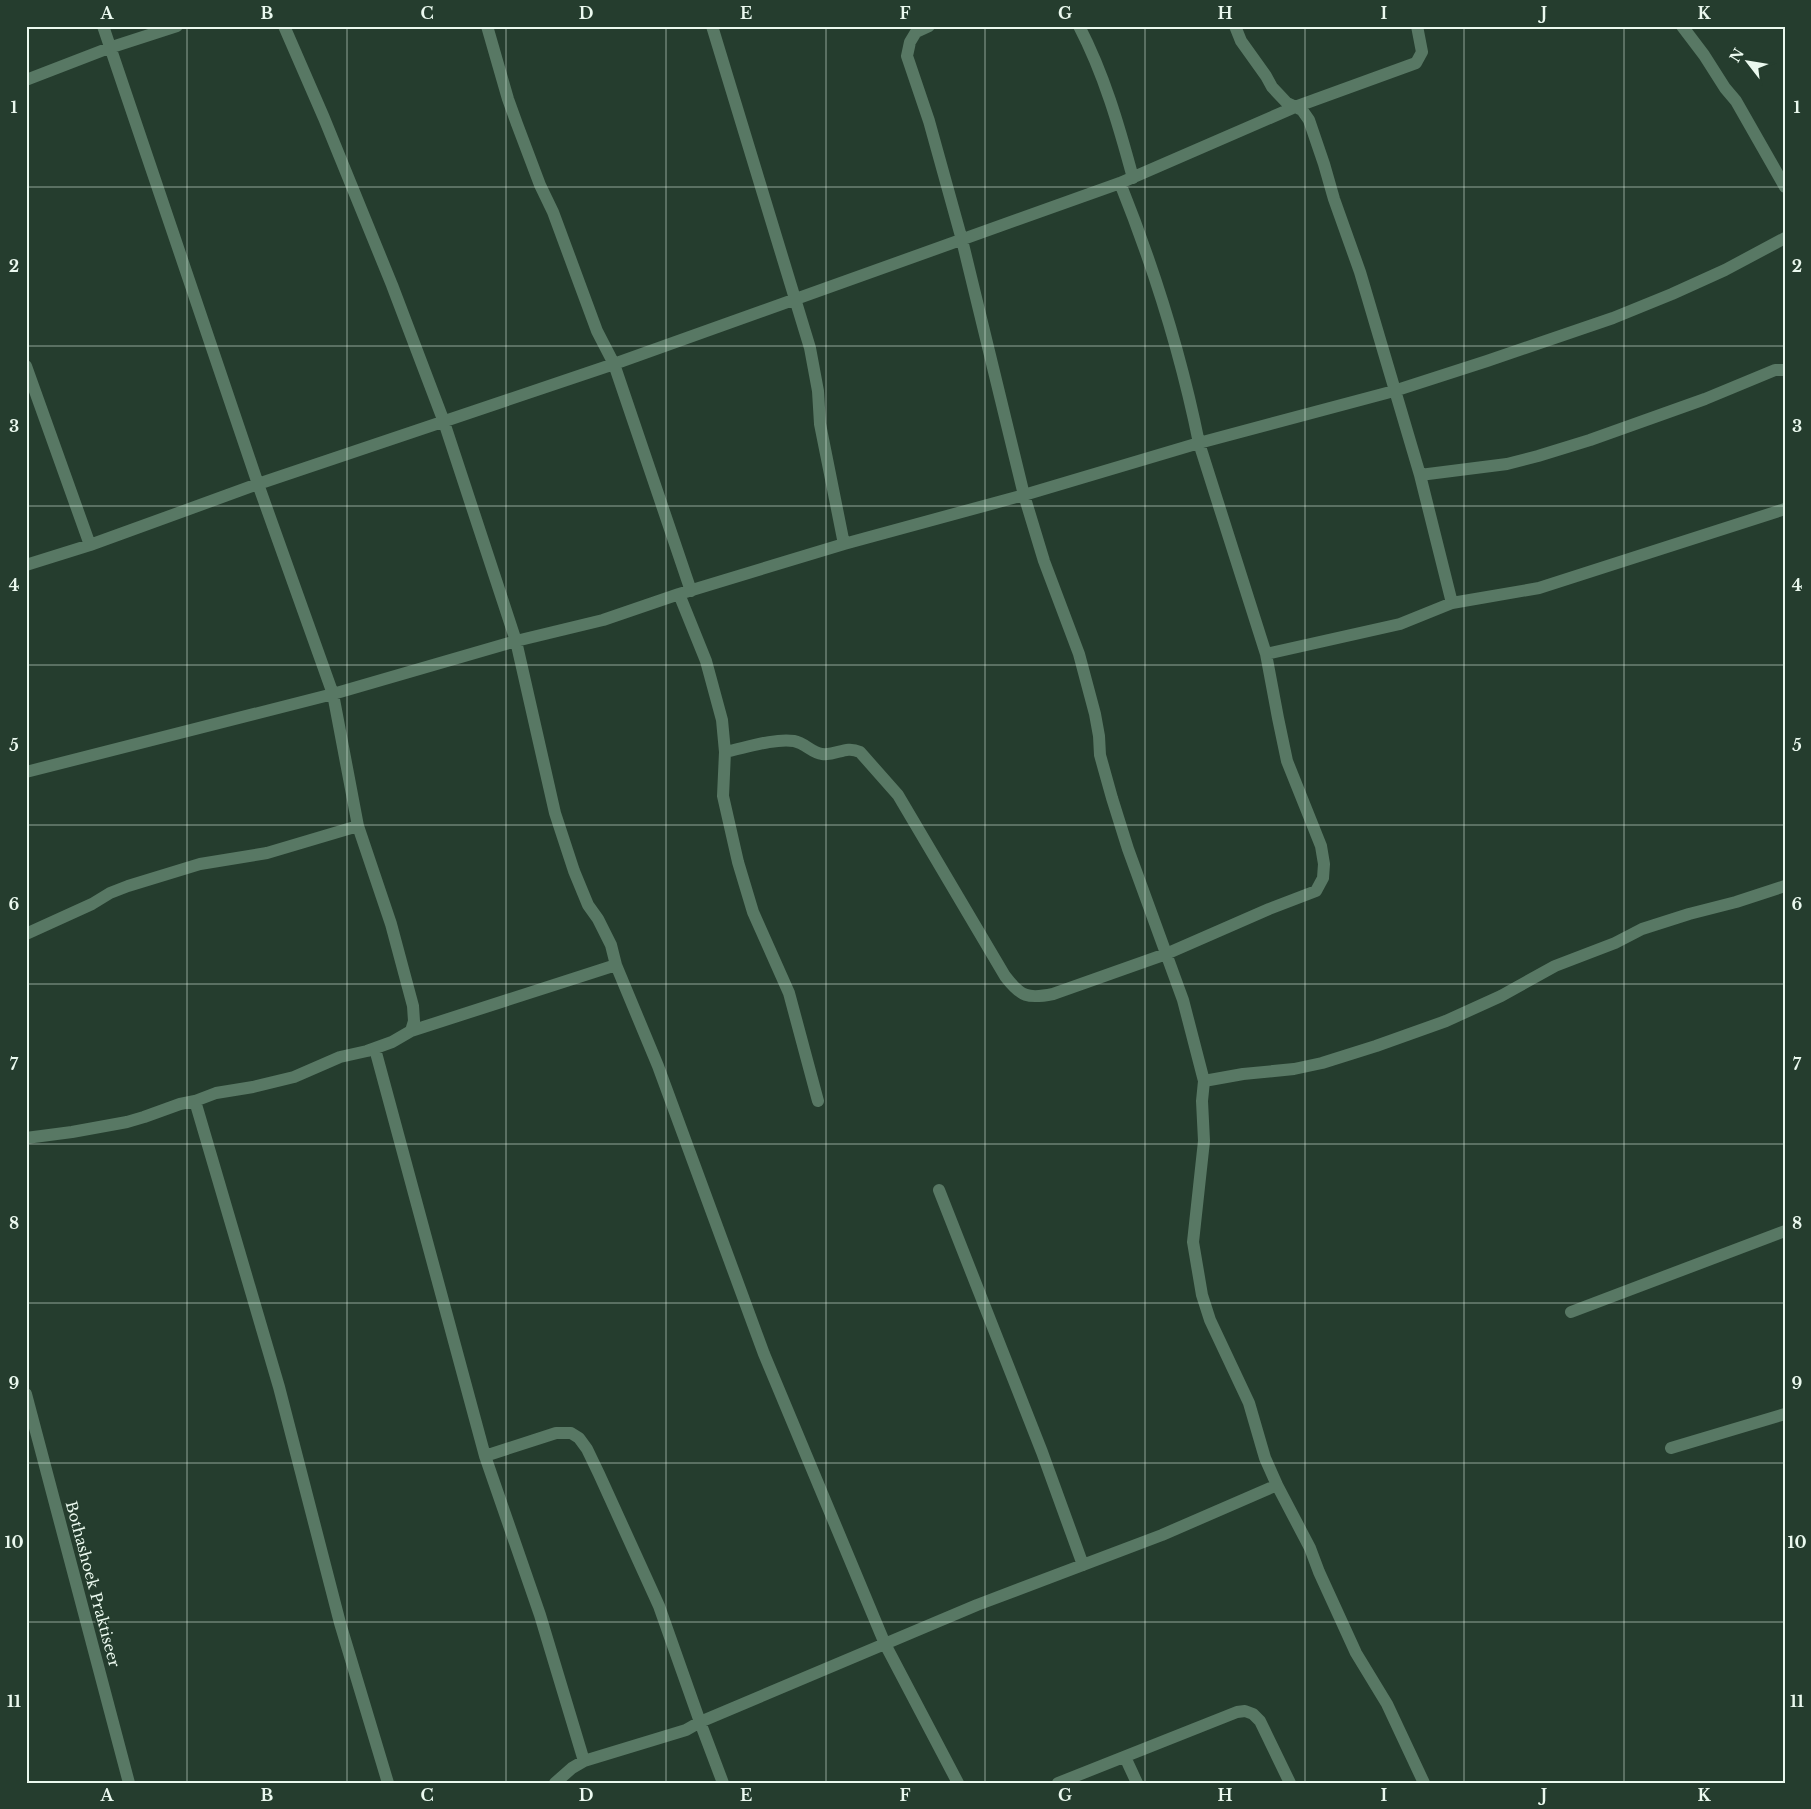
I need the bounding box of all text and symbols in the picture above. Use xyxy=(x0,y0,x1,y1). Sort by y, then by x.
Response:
text: A xyxy=(100,3,115,23)
text: B xyxy=(261,3,274,23)
text: C xyxy=(420,3,434,23)
text: D xyxy=(579,3,593,23)
text: E xyxy=(740,3,752,23)
text: F xyxy=(899,3,911,23)
text: G xyxy=(1058,3,1072,23)
text: H xyxy=(1217,3,1233,23)
text: I xyxy=(1381,3,1388,23)
text: J xyxy=(1538,3,1547,23)
text: K xyxy=(1697,3,1711,23)
north arrow xyxy=(1724,38,1774,88)
text: N xyxy=(1726,45,1748,66)
text: 1 xyxy=(11,97,18,117)
text: 1 xyxy=(1794,97,1801,117)
text: 2 xyxy=(9,256,19,276)
text: 2 xyxy=(1792,256,1802,276)
text: 3 xyxy=(9,416,19,436)
text: 3 xyxy=(1792,416,1802,436)
text: 4 xyxy=(9,575,19,595)
text: 4 xyxy=(1792,575,1802,595)
text: 5 xyxy=(9,735,19,755)
text: 5 xyxy=(1792,735,1802,755)
text: 6 xyxy=(9,894,20,914)
text: 6 xyxy=(1792,894,1803,914)
text: 7 xyxy=(10,1054,19,1074)
text: 7 xyxy=(1793,1054,1802,1074)
text: 8 xyxy=(9,1213,19,1233)
text: 8 xyxy=(1792,1213,1802,1233)
text: 9 xyxy=(9,1373,20,1393)
text: 9 xyxy=(1792,1373,1803,1393)
street label: Bothashoek Praktiseer xyxy=(62,1499,125,1670)
text: 10 xyxy=(4,1532,24,1552)
text: 10 xyxy=(1787,1532,1807,1552)
text: 11 xyxy=(7,1691,21,1711)
text: 11 xyxy=(1790,1691,1804,1711)
text: A xyxy=(100,1785,115,1805)
text: B xyxy=(261,1785,274,1805)
text: C xyxy=(420,1785,434,1805)
text: D xyxy=(579,1785,593,1805)
text: E xyxy=(740,1785,752,1805)
text: F xyxy=(899,1785,911,1805)
text: G xyxy=(1058,1785,1072,1805)
text: H xyxy=(1217,1785,1233,1805)
text: I xyxy=(1381,1785,1388,1805)
text: J xyxy=(1538,1785,1547,1805)
text: K xyxy=(1697,1785,1711,1805)

